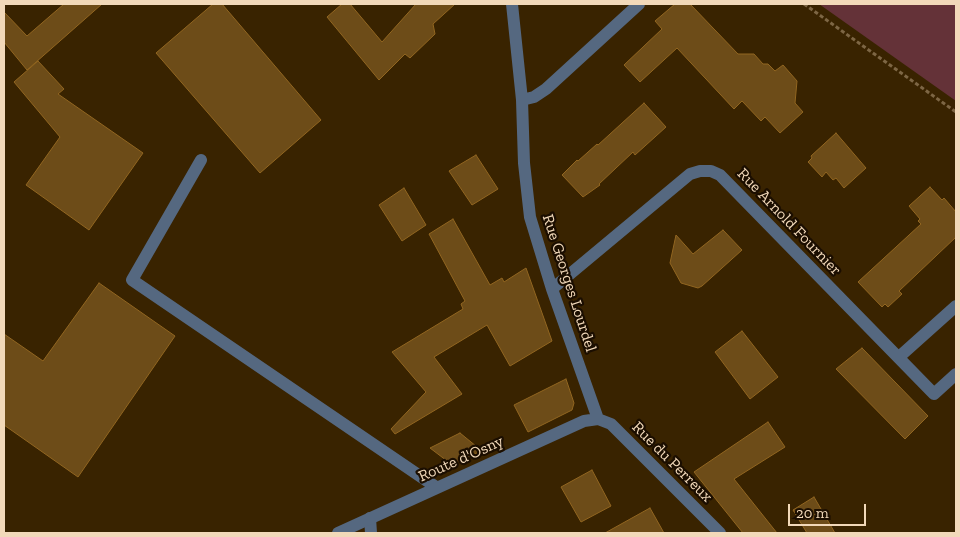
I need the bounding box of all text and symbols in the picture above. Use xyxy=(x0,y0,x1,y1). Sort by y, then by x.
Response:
street label: Rue Arnold Fournier xyxy=(733,164,845,280)
street label: Rue Georges Lourdel xyxy=(538,212,600,354)
street label: Rue du Perreux xyxy=(628,418,716,506)
street label: Route d'Osny xyxy=(415,432,507,486)
scale bar xyxy=(790,494,868,526)
text: 20 m xyxy=(796,504,829,522)

